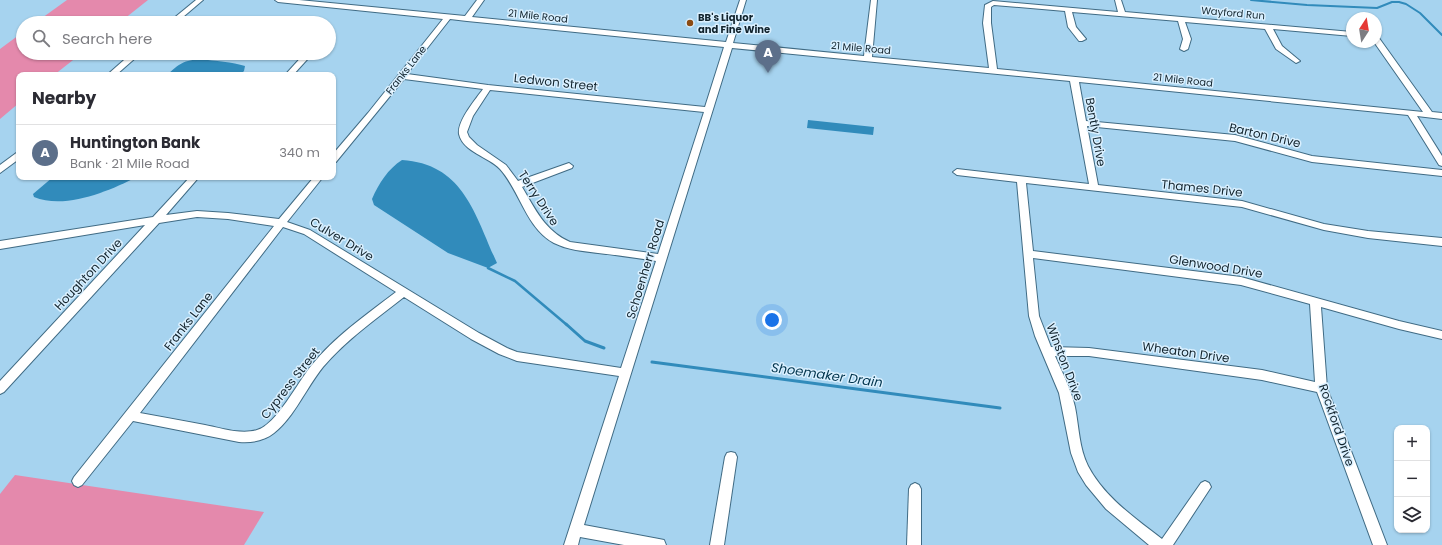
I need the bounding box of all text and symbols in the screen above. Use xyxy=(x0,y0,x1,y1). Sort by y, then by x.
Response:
street label: Wayford Run xyxy=(1201,3,1265,23)
street label: 21 Mile Road xyxy=(507,5,569,27)
place label: BB's Liquor and Fine Wine xyxy=(698,10,770,37)
north arrow xyxy=(1346,12,1382,48)
search box xyxy=(16,16,336,60)
marker: BB's Liquor and Fine Wine xyxy=(685,18,695,28)
icon: search xyxy=(30,27,52,49)
text: Search here xyxy=(62,28,152,49)
street label: 21 Mile Road xyxy=(830,38,892,58)
pin: A xyxy=(755,40,781,73)
street label: Franks Lane xyxy=(382,42,430,98)
street label: Ledwon Street xyxy=(513,69,599,95)
street label: 21 Mile Road xyxy=(1152,69,1214,91)
text: Nearby xyxy=(32,86,96,110)
street label: Bently Drive xyxy=(1082,96,1110,168)
street label: Barton Drive xyxy=(1228,119,1302,151)
text: Huntington Bank xyxy=(70,132,200,153)
text: A xyxy=(40,143,50,162)
text: 340 m xyxy=(279,143,320,162)
text: Bank · 21 Mile Road xyxy=(70,154,190,173)
street label: Terry Drive xyxy=(515,167,563,229)
street label: Thames Drive xyxy=(1161,175,1243,201)
street label: Culver Drive xyxy=(307,213,377,265)
street label: Schoenherr Road xyxy=(622,217,668,321)
street label: Houghton Drive xyxy=(50,234,126,314)
street label: Glenwood Drive xyxy=(1168,250,1264,282)
street label: Franks Lane xyxy=(160,288,216,354)
your location xyxy=(762,310,782,330)
street label: Winston Drive xyxy=(1042,321,1088,403)
street label: Wheaton Drive xyxy=(1141,337,1231,367)
street label: Cypress Street xyxy=(257,344,323,422)
water label: Shoemaker Drain xyxy=(770,358,884,392)
street label: Rockford Drive xyxy=(1315,382,1359,468)
map controls xyxy=(1394,425,1430,533)
button: + xyxy=(1394,425,1430,461)
button: − xyxy=(1394,461,1430,497)
button: layers xyxy=(1394,497,1430,533)

